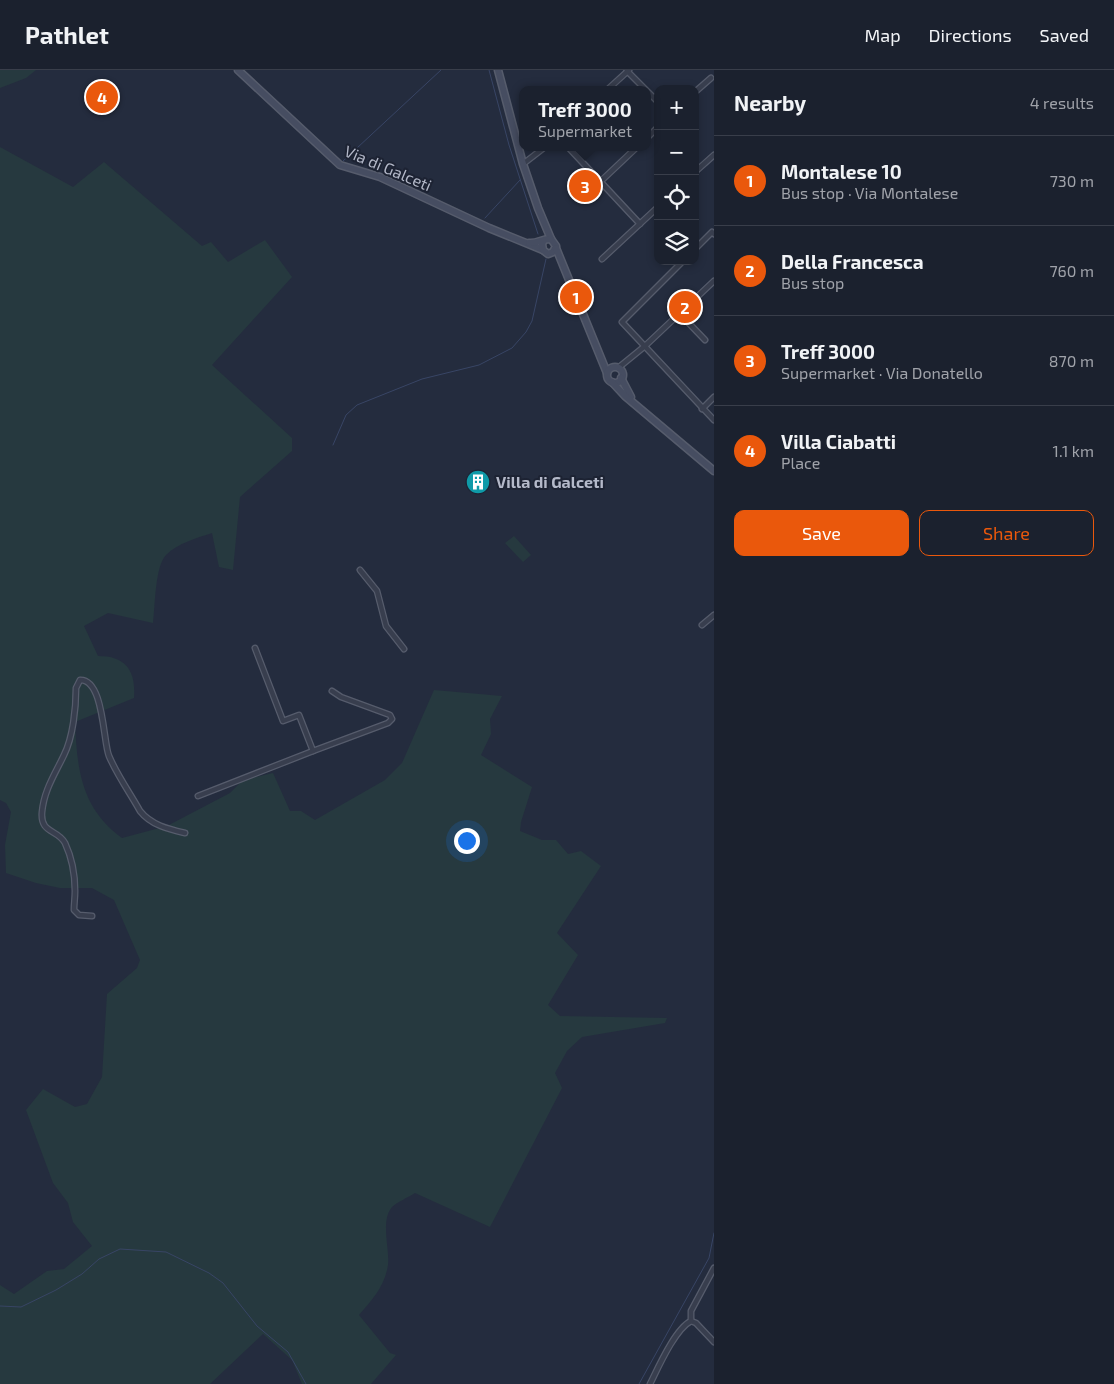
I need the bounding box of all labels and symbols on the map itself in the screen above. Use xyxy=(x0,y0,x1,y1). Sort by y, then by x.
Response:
pin: 4 xyxy=(86,78,118,116)
street label: Via di Galceti xyxy=(342,141,435,194)
pin: 3 xyxy=(569,167,601,205)
pin: 1 xyxy=(560,278,592,316)
pin: 2 xyxy=(669,288,701,326)
building icon: Villa di Galceti xyxy=(465,469,491,495)
place label: Villa di Galceti xyxy=(496,472,604,491)
your location xyxy=(454,828,480,854)

